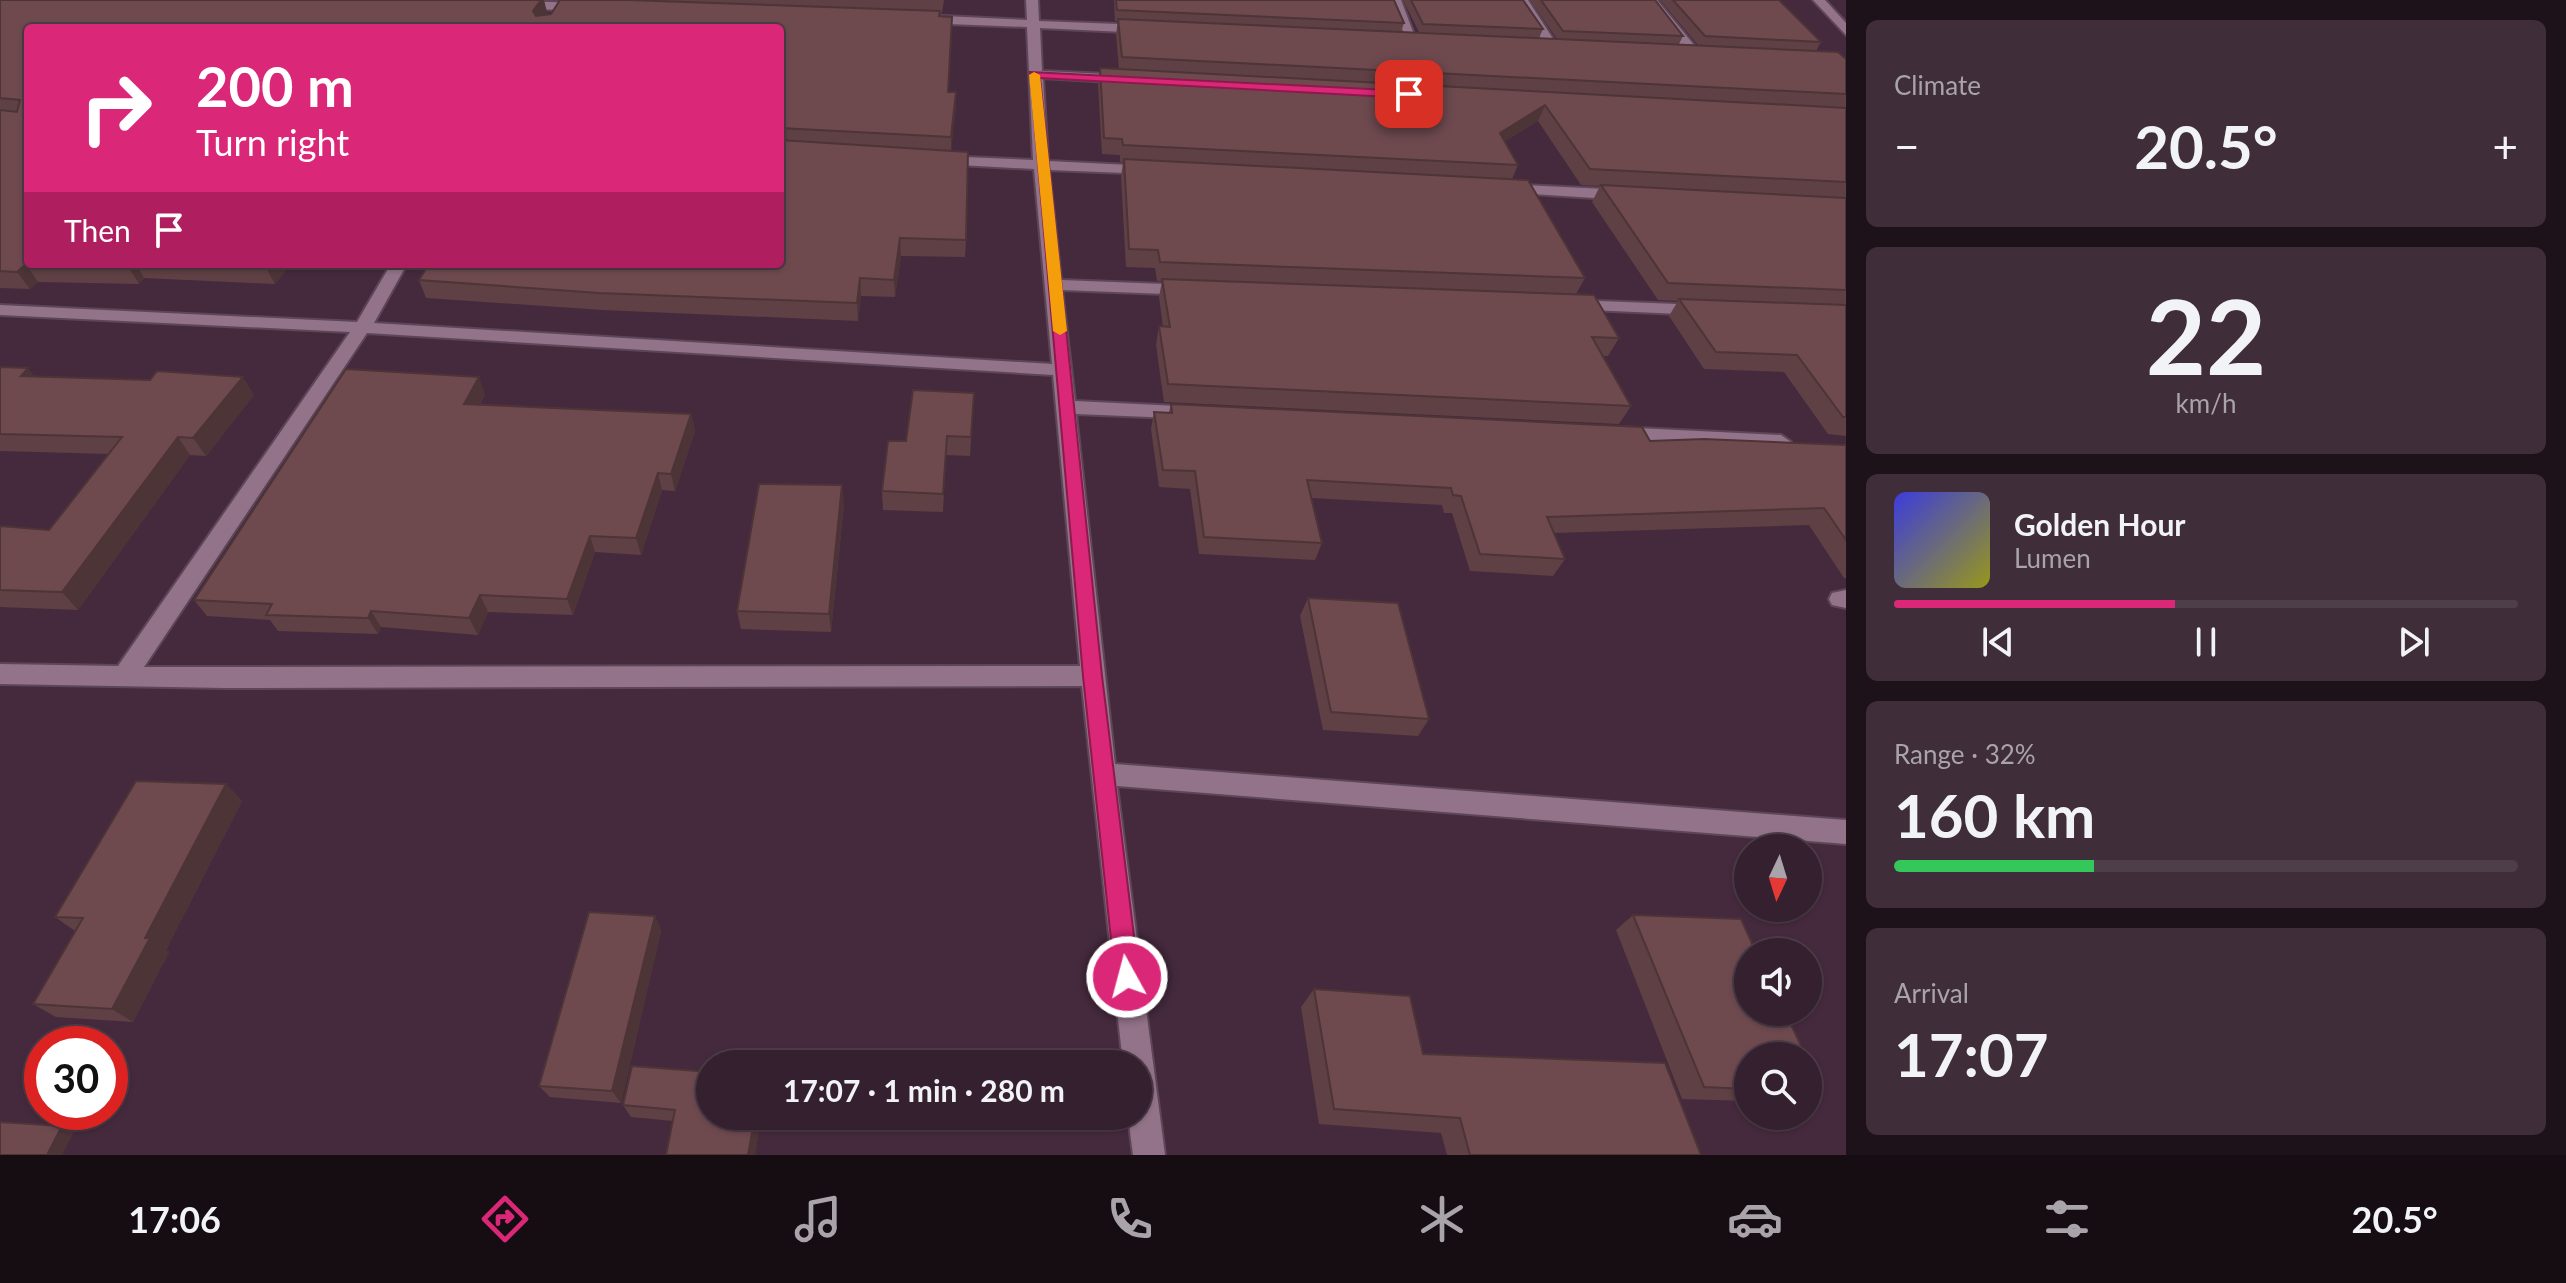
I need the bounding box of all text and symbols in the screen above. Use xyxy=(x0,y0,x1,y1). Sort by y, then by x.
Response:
text: 200 m xyxy=(196,52,354,119)
icon: right xyxy=(64,56,168,160)
pin xyxy=(1375,60,1443,128)
text: Climate xyxy=(1894,69,1981,101)
icon: arrive xyxy=(1387,72,1431,116)
text: 20.5° xyxy=(2134,110,2278,182)
text: Turn right xyxy=(196,120,349,164)
text: − xyxy=(1894,120,1920,172)
text: + xyxy=(2492,120,2518,172)
icon: arrive xyxy=(147,208,191,252)
text: Then xyxy=(64,212,131,248)
text: 22 xyxy=(2146,272,2266,397)
text: km/h xyxy=(2176,387,2236,419)
text: Golden Hour xyxy=(2014,506,2186,542)
text: Lumen xyxy=(2014,542,2091,574)
icon: previous xyxy=(1976,620,2020,664)
icon: pause xyxy=(2184,620,2228,664)
icon: next xyxy=(2392,620,2436,664)
text: Range · 32% xyxy=(1894,738,2036,770)
text: 160 km xyxy=(1894,779,2095,851)
north arrow xyxy=(1734,834,1822,922)
map controls xyxy=(1734,834,1822,1130)
position arrow xyxy=(1085,935,1169,1019)
button: sound xyxy=(1734,938,1822,1026)
text: Arrival xyxy=(1894,977,1969,1009)
text: 17:07 xyxy=(1894,1018,2049,1090)
speed limit sign: 30 xyxy=(24,1026,128,1130)
button: search xyxy=(1734,1042,1822,1130)
text: 17:07 · 1 min · 280 m xyxy=(783,1072,1065,1108)
icon: directions xyxy=(477,1191,533,1247)
icon: music xyxy=(790,1191,846,1247)
icon: phone xyxy=(1102,1191,1158,1247)
icon: climate xyxy=(1414,1191,1470,1247)
icon: car xyxy=(1727,1191,1783,1247)
icon: filters xyxy=(2039,1191,2095,1247)
text: 17:06 xyxy=(128,1197,221,1241)
text: 20.5° xyxy=(2352,1197,2438,1241)

